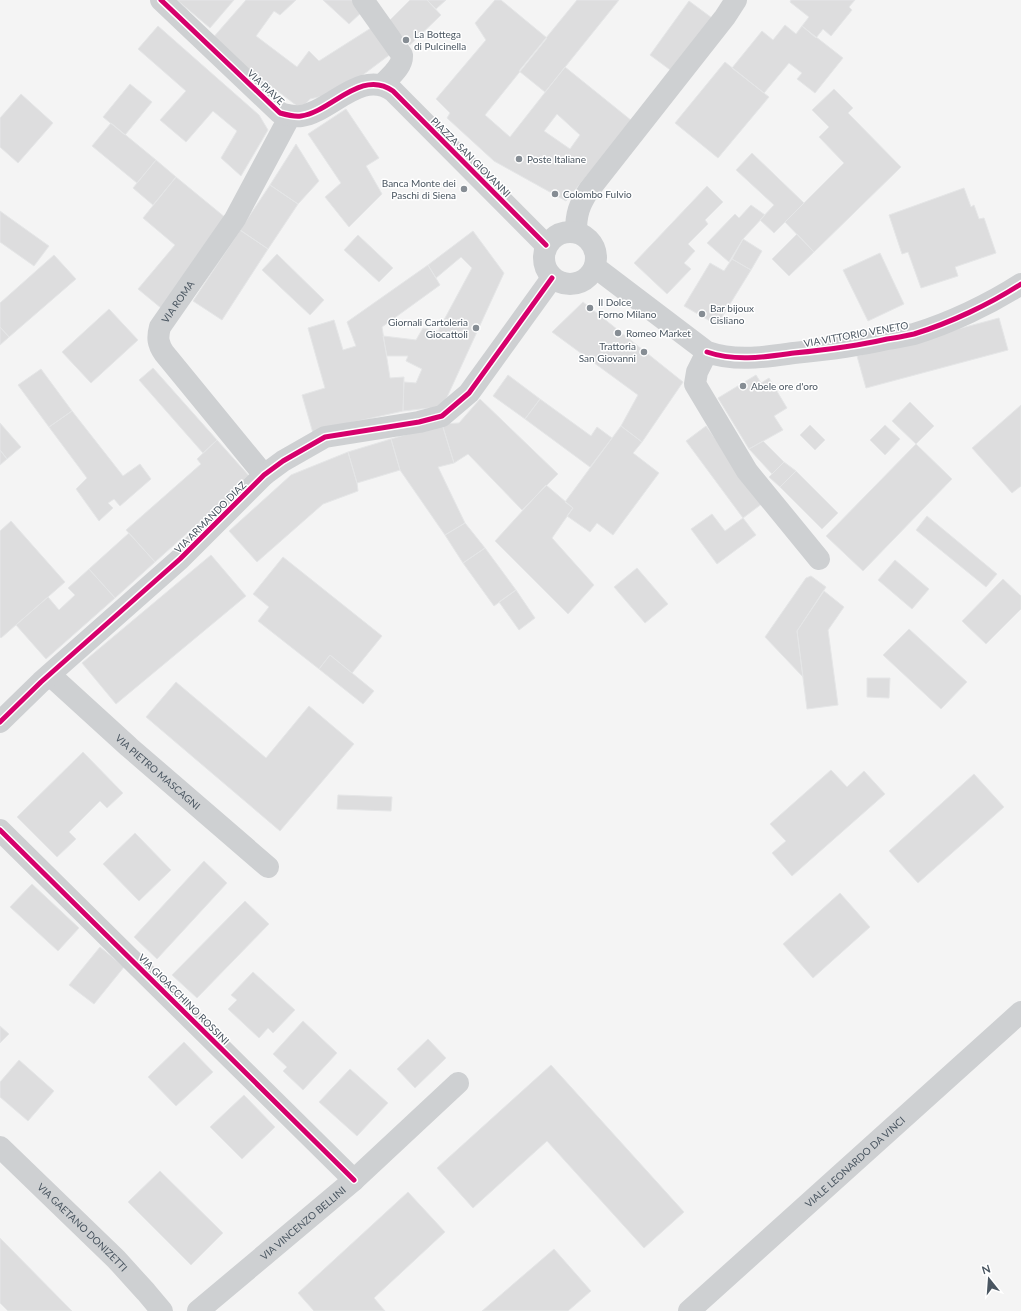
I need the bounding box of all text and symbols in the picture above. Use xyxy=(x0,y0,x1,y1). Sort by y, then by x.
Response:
place label: La Bottega di Pulcinella xyxy=(414,28,466,52)
marker: La Bottega di Pulcinella xyxy=(401,35,411,45)
street label: VIA PIAVE xyxy=(245,67,287,107)
street label: PIAZZA SAN GIOVANNI xyxy=(429,115,513,199)
place label: Poste Italiane xyxy=(527,153,586,165)
marker: Poste Italiane xyxy=(514,154,524,164)
place label: Banca Monte dei Paschi di Siena xyxy=(382,177,456,201)
marker: Banca Monte dei Paschi di Siena xyxy=(459,184,469,194)
place label: Colombo Fulvio xyxy=(563,188,632,200)
marker: Colombo Fulvio xyxy=(550,189,560,199)
street label: VIA ROMA xyxy=(159,278,197,325)
place label: Il Dolce Forno Milano xyxy=(598,296,657,320)
place label: Bar bijoux Cisliano xyxy=(710,302,754,326)
marker: Il Dolce Forno Milano xyxy=(585,303,595,313)
marker: Bar bijoux Cisliano xyxy=(697,309,707,319)
place label: Giornali Cartoleria Giocattoli xyxy=(388,316,468,340)
street label: VIA VITTORIO VENETO xyxy=(803,319,909,349)
marker: Giornali Cartoleria Giocattoli xyxy=(471,323,481,333)
place label: Romeo Market xyxy=(626,327,691,339)
marker: Romeo Market xyxy=(613,328,623,338)
place label: Trattoria San Giovanni xyxy=(579,340,636,364)
marker: Trattoria San Giovanni xyxy=(639,347,649,357)
place label: Abele ore d'oro xyxy=(751,380,818,392)
marker: Abele ore d'oro xyxy=(738,381,748,391)
street label: VIA ARMANDO DIAZ xyxy=(172,479,248,555)
street label: VIA PIETRO MASCAGNI xyxy=(113,732,203,812)
street label: VIA GIOACCHINO ROSSINI xyxy=(136,951,232,1047)
street label: VIALE LEONARDO DA VINCI xyxy=(802,1114,907,1210)
street label: VIA GAETANO DONIZETTI xyxy=(35,1180,130,1274)
street label: VIA VINCENZO BELLINI xyxy=(258,1184,348,1262)
north arrow xyxy=(969,1259,1009,1299)
text: N xyxy=(980,1262,992,1276)

